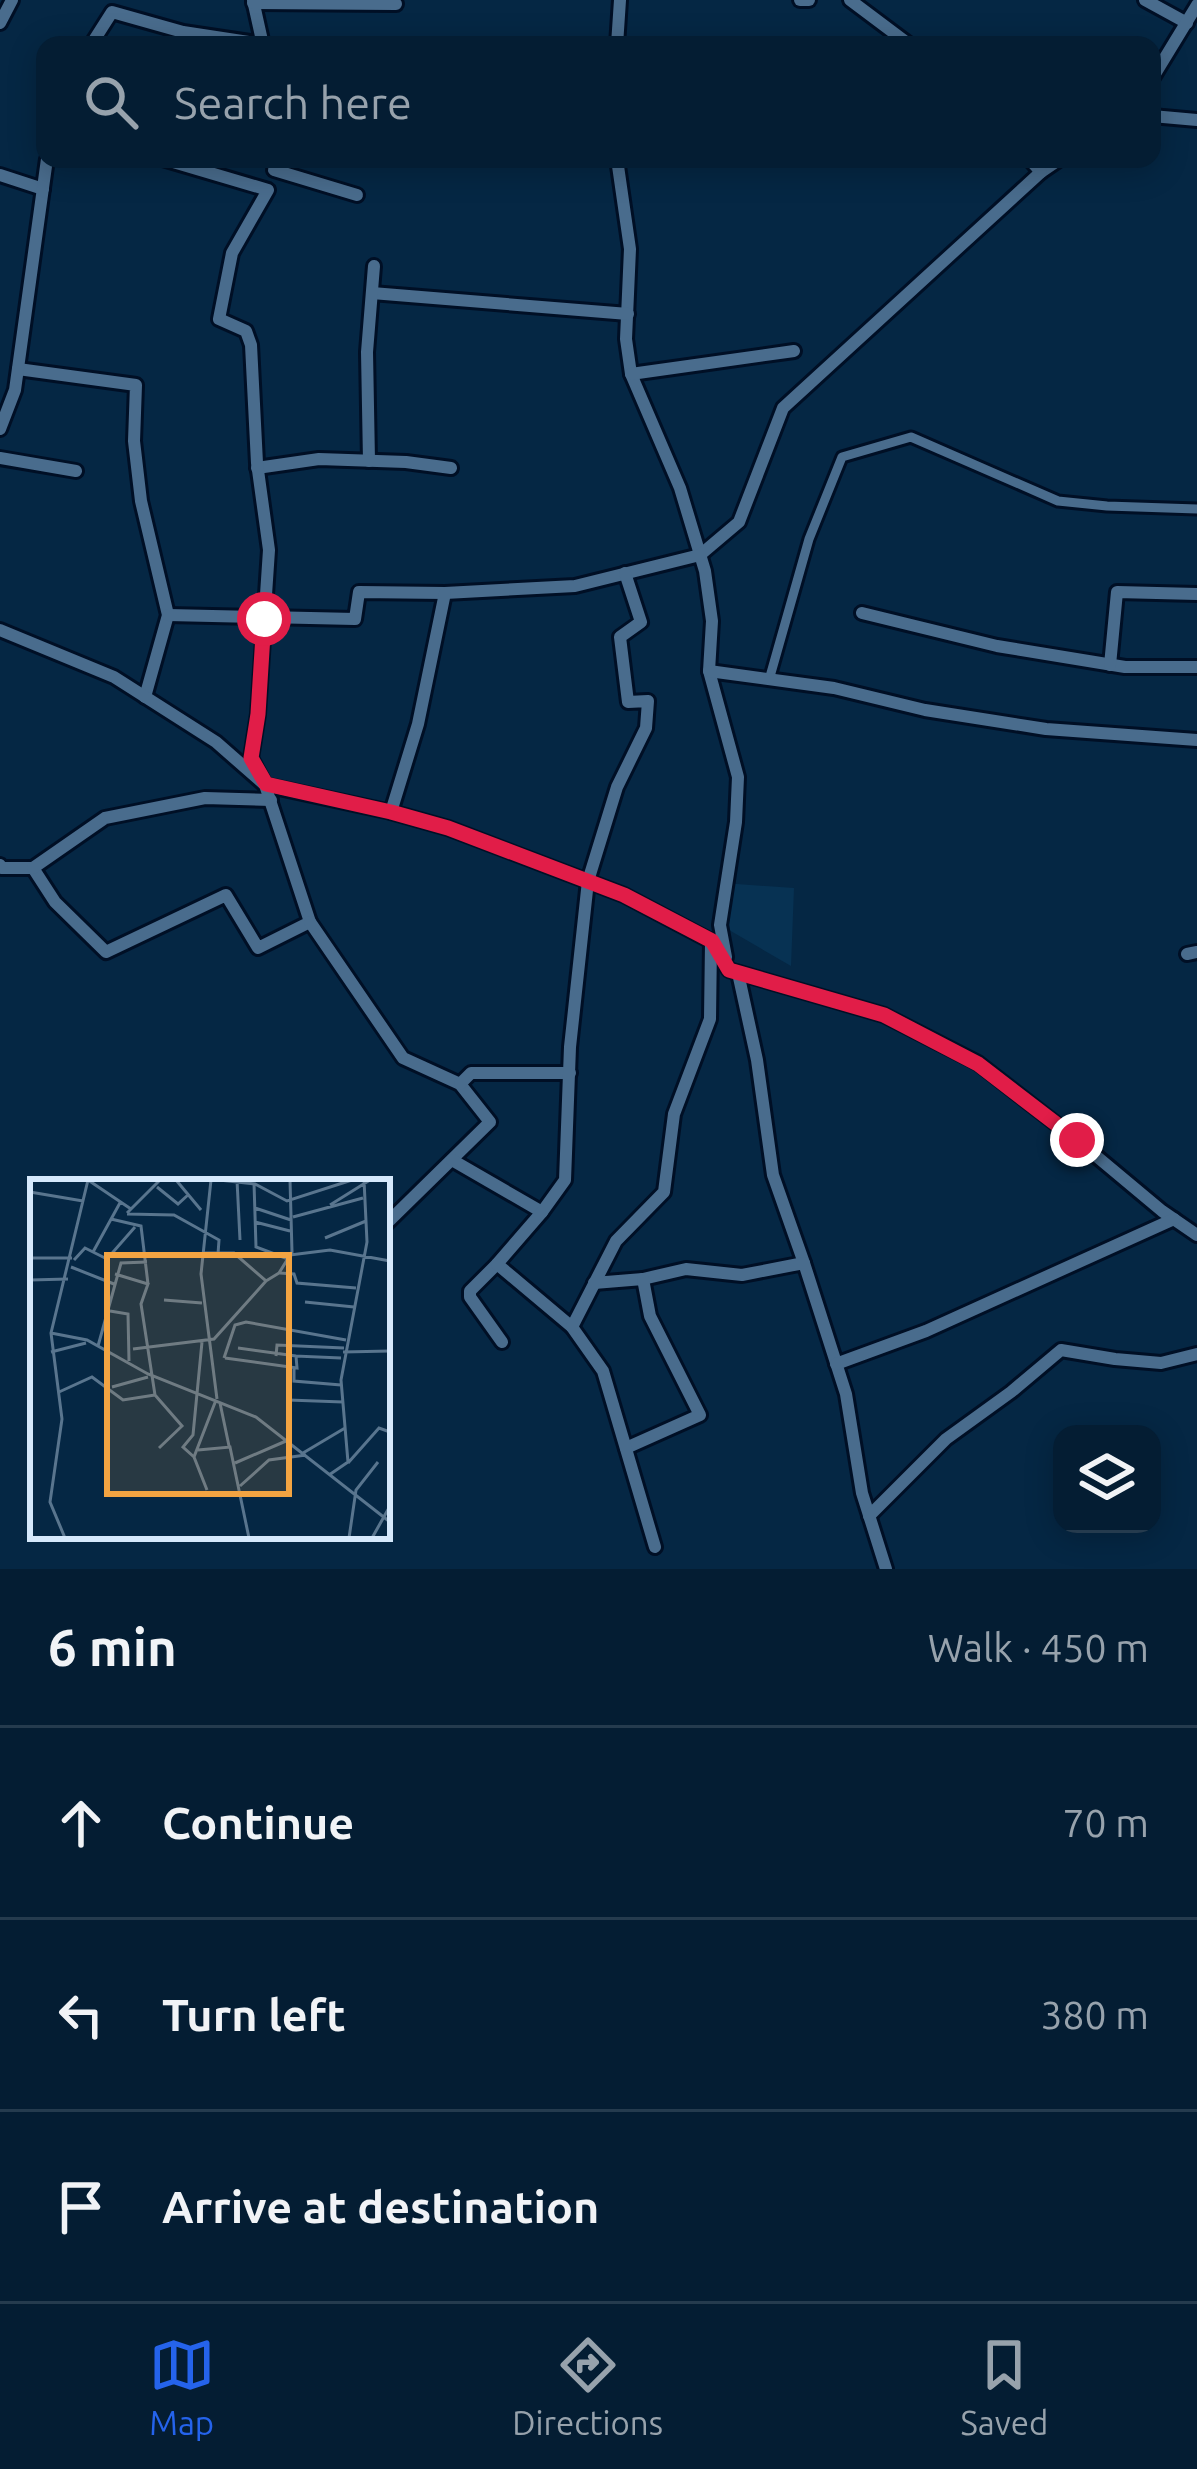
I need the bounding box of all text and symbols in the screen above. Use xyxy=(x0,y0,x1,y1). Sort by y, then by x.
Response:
search box xyxy=(36,36,1161,168)
icon: search xyxy=(78,69,144,135)
text: Search here xyxy=(174,77,412,128)
route start xyxy=(237,592,291,646)
route end xyxy=(1050,1113,1104,1167)
inset map xyxy=(30,1179,390,1539)
map controls xyxy=(1053,1425,1161,1533)
button: layers xyxy=(1053,1425,1161,1533)
text: 6 min xyxy=(48,1618,177,1676)
text: Walk · 450 m xyxy=(928,1626,1149,1669)
icon: ahead xyxy=(48,1790,114,1856)
text: Continue xyxy=(162,1797,354,1848)
text: 70 m xyxy=(1062,1801,1149,1844)
icon: left xyxy=(48,1982,114,2048)
text: Turn left xyxy=(162,1989,346,2040)
text: 380 m xyxy=(1040,1993,1149,2036)
icon: arrive xyxy=(48,2174,114,2240)
text: Arrive at destination xyxy=(162,2181,599,2232)
tab: Map xyxy=(149,2332,215,2441)
tab: Directions xyxy=(512,2332,663,2441)
tab: Saved xyxy=(960,2332,1048,2441)

